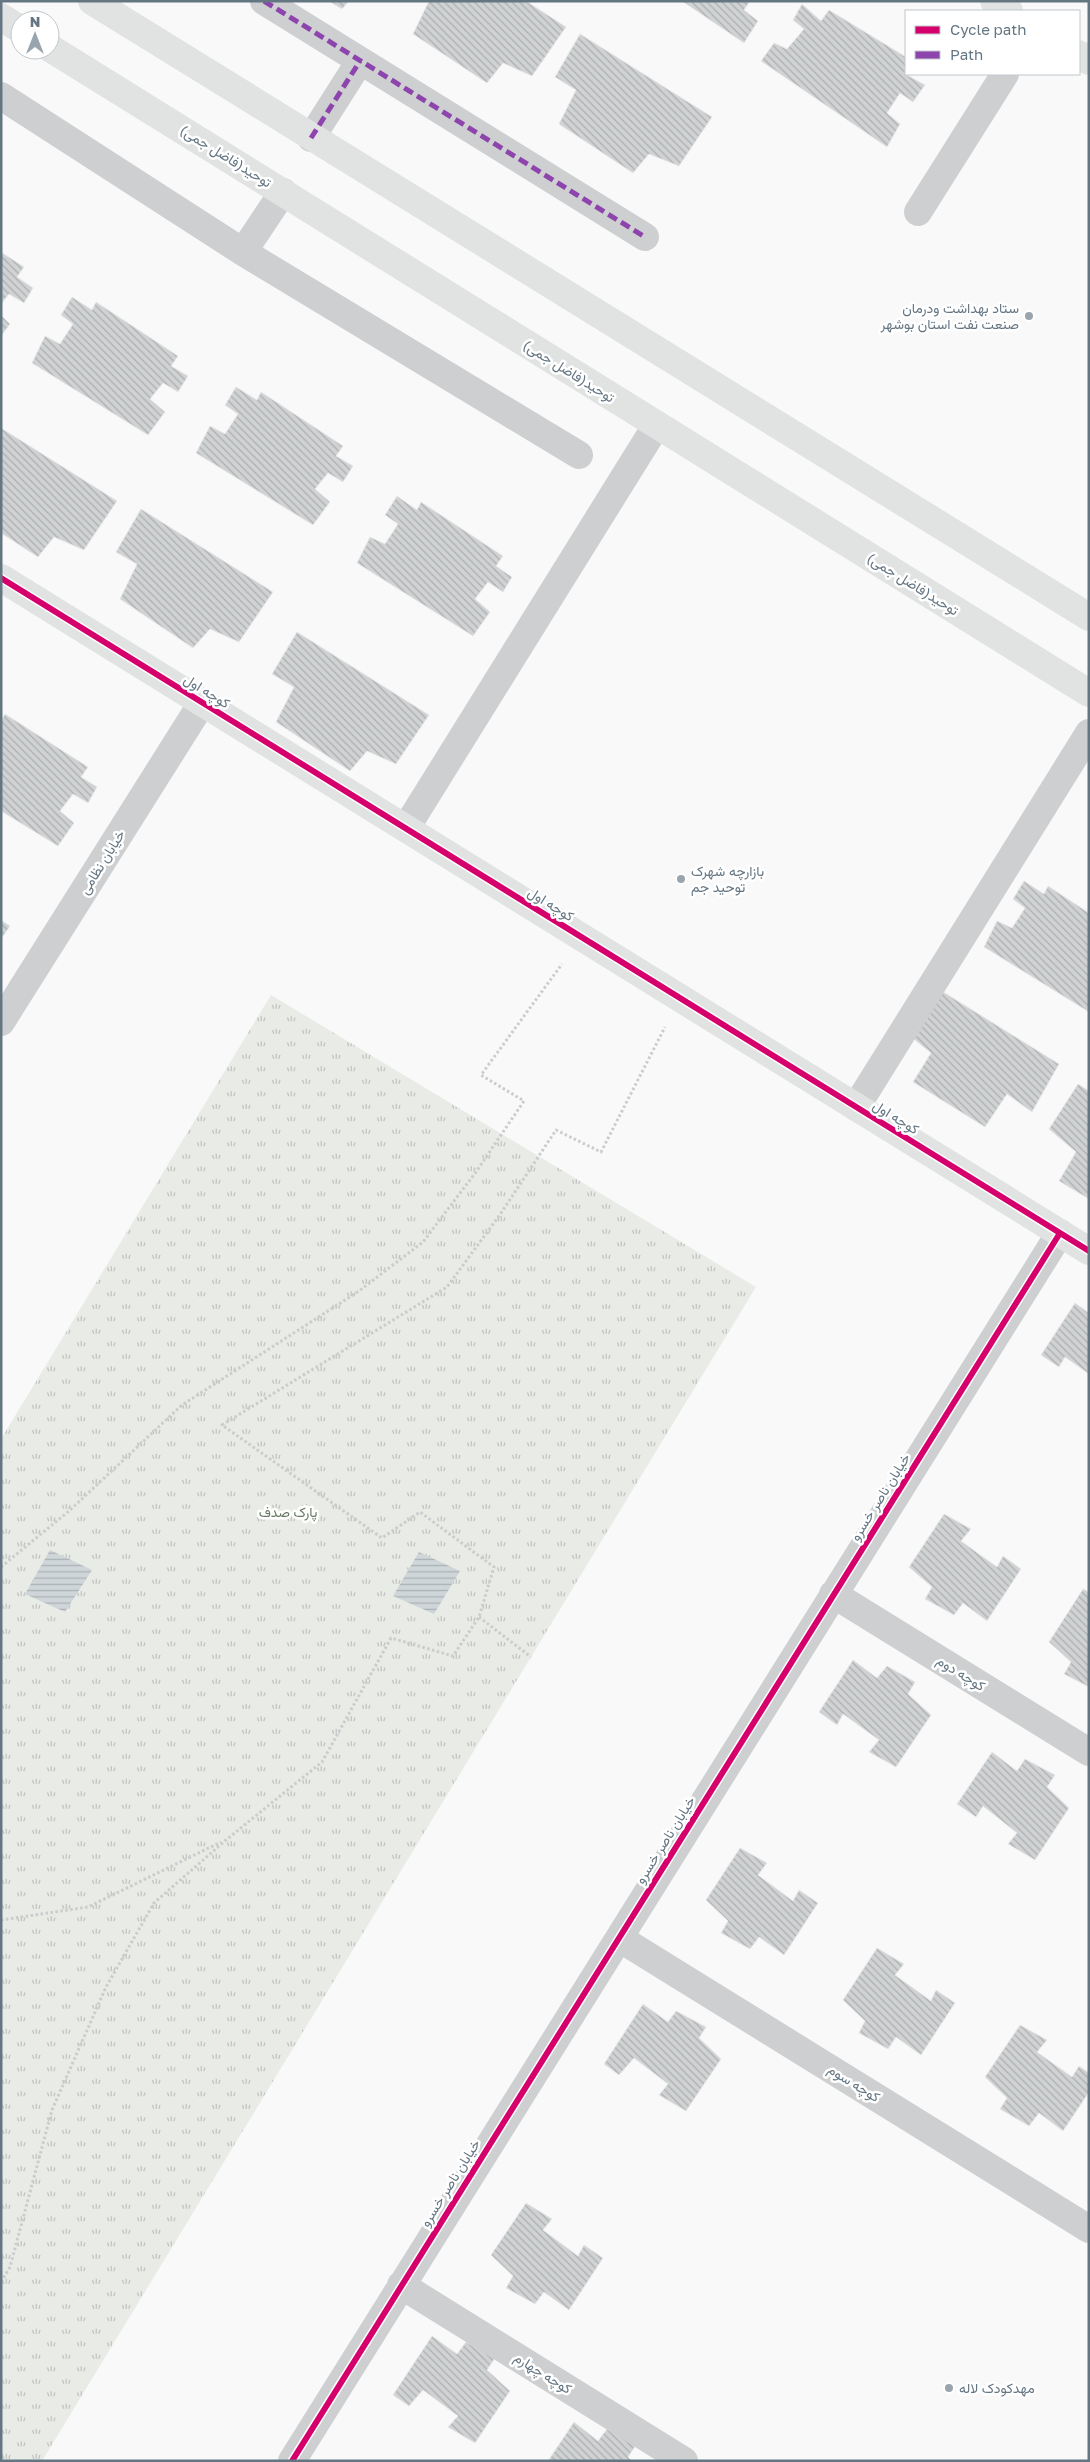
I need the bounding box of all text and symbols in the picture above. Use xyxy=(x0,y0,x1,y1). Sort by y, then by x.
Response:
north arrow xyxy=(10,10,60,60)
legend xyxy=(905,10,1080,75)
text: N xyxy=(30,13,40,30)
text: Cycle path xyxy=(950,20,1026,38)
text: Path xyxy=(950,45,983,63)
street label: توحید(فاضل جمی) xyxy=(177,121,275,191)
place label: ستاد بهداشت ودرمان صنعت نفت استان بوشهر xyxy=(880,299,1019,333)
marker: ستاد بهداشت ودرمان صنعت نفت استان بوشهر xyxy=(1023,310,1035,322)
street label: توحید(فاضل جمی) xyxy=(520,336,618,406)
street label: توحید(فاضل جمی) xyxy=(864,549,962,619)
street label: کوچه اول xyxy=(180,670,233,713)
street label: خیابان نظامی xyxy=(75,826,129,898)
place label: بازارچه شهرک توحید جم xyxy=(691,862,764,896)
marker: بازارچه شهرک توحید جم xyxy=(675,873,687,885)
street label: کوچه اول xyxy=(524,883,577,926)
street label: کوچه اول xyxy=(869,1096,922,1139)
street label: خیابان ناصر خسرو xyxy=(846,1450,914,1544)
park label: پارک صدف xyxy=(259,1503,317,1522)
street label: کوچه دوم xyxy=(933,1651,989,1696)
street label: خیابان ناصر خسرو xyxy=(631,1793,699,1887)
street label: کوچه سوم xyxy=(824,2060,883,2107)
street label: خیابان ناصر خسرو xyxy=(416,2136,484,2230)
street label: کوچه چهارم xyxy=(510,2348,575,2399)
place label: مهدکودک لاله xyxy=(959,2379,1035,2397)
marker: مهدکودک لاله xyxy=(943,2382,955,2394)

